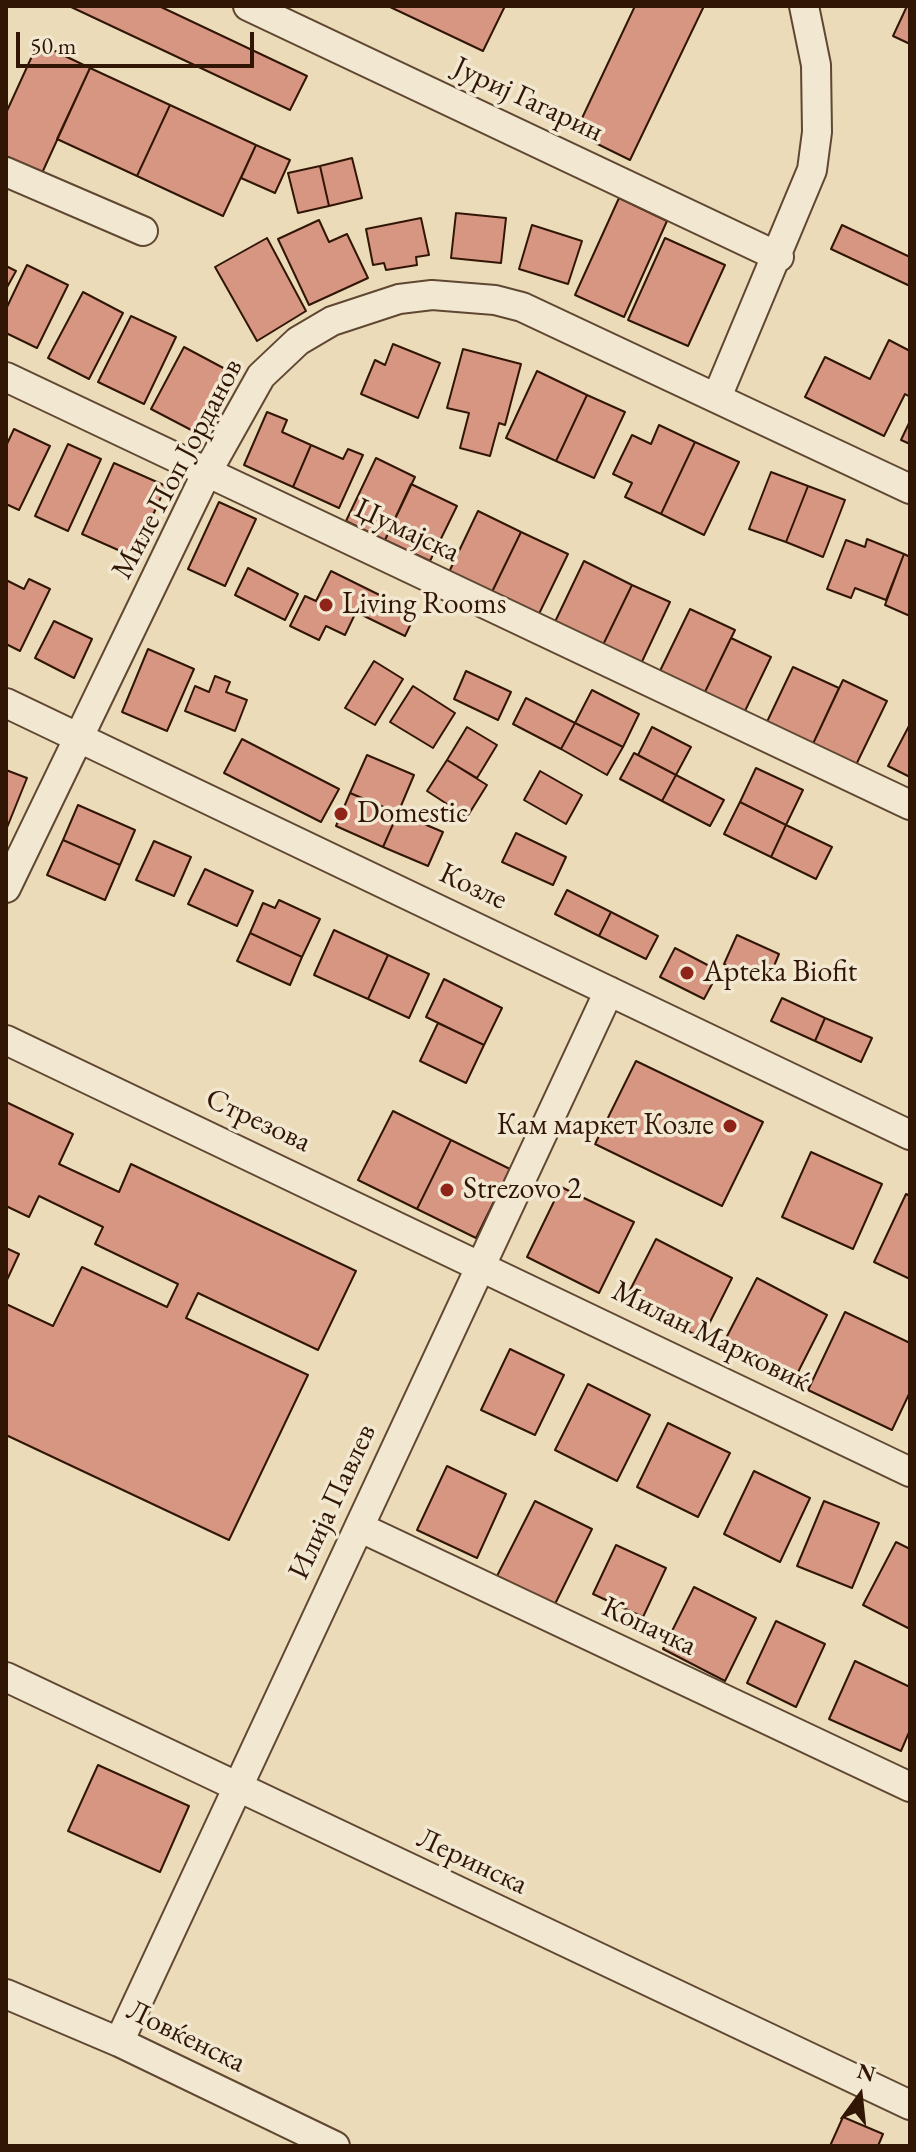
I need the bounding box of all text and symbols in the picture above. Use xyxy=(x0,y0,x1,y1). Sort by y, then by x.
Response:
scale bar xyxy=(20,16,258,66)
text: 50 m xyxy=(30,30,77,61)
street label: Јуриј Гагарин xyxy=(447,50,609,150)
street label: Миле Поп Јорданов xyxy=(105,353,251,585)
street label: Џумајска xyxy=(349,491,465,571)
place label: Living Rooms xyxy=(342,587,506,623)
marker: Living Rooms xyxy=(317,596,335,614)
place label: Domestic xyxy=(357,796,468,832)
marker: Domestic xyxy=(332,805,350,823)
street label: Козле xyxy=(433,856,513,918)
place label: Apteka Biofit xyxy=(703,955,857,991)
marker: Apteka Biofit xyxy=(678,964,696,982)
street label: Стрезова xyxy=(200,1081,316,1161)
place label: Кам маркет Козле xyxy=(497,1108,714,1144)
marker: Кам маркет Козле xyxy=(721,1117,739,1135)
place label: Strezovo 2 xyxy=(463,1172,581,1208)
marker: Strezovo 2 xyxy=(438,1181,456,1199)
street label: Милан Марковиќ xyxy=(606,1273,816,1401)
street label: Илија Павлев xyxy=(281,1419,385,1585)
street label: Копачка xyxy=(596,1590,702,1664)
street label: Леринска xyxy=(411,1821,533,1903)
street label: Ловќенска xyxy=(121,1993,251,2081)
north arrow xyxy=(820,2056,900,2136)
text: N xyxy=(854,2056,879,2089)

